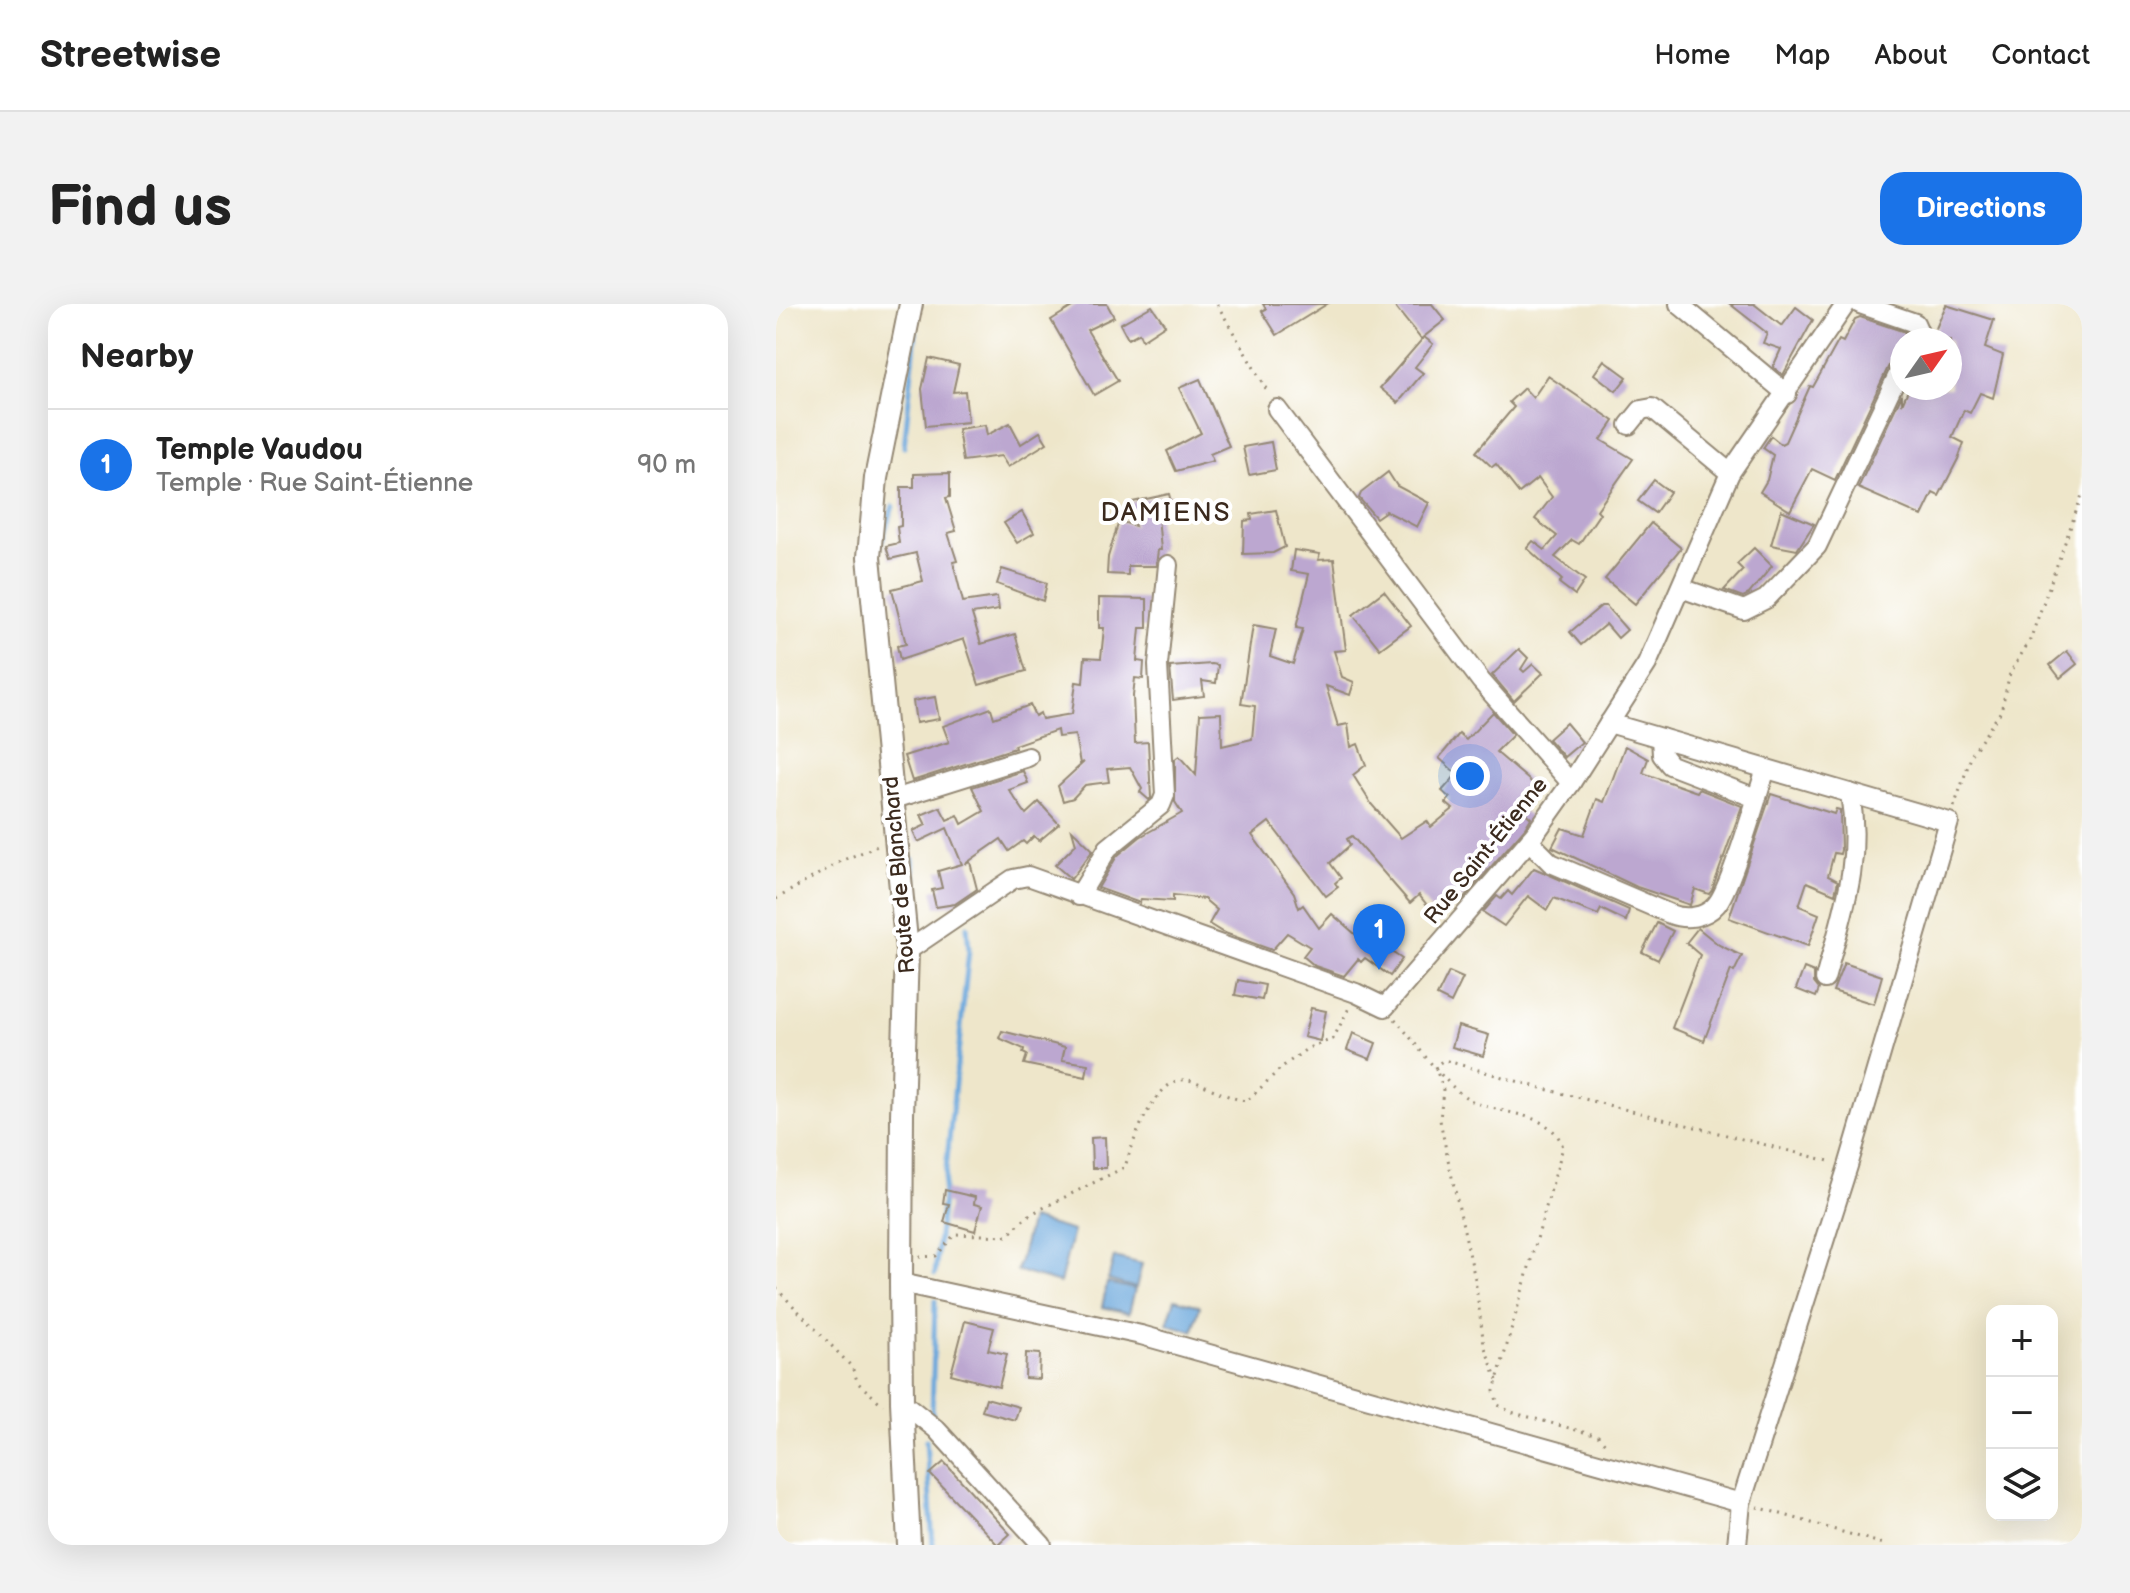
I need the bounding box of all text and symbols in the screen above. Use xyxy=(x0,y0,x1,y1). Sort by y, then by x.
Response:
text: Streetwise xyxy=(40,33,221,78)
text: Home xyxy=(1654,39,1730,72)
text: Map xyxy=(1774,39,1831,72)
text: About xyxy=(1875,39,1947,72)
text: Contact xyxy=(1991,39,2090,72)
button: Directions xyxy=(1880,172,2082,245)
text: Find us xyxy=(48,175,232,242)
north arrow xyxy=(1890,328,1962,400)
text: Nearby xyxy=(80,336,194,377)
text: Temple Vaudou xyxy=(156,432,363,468)
text: 1 xyxy=(101,450,111,481)
text: 90 m xyxy=(637,450,696,481)
text: Temple · Rue Saint-Étienne xyxy=(156,468,473,499)
district label: DAMIENS xyxy=(1101,498,1231,529)
your location xyxy=(1450,756,1490,796)
street label: Rue Saint-Étienne xyxy=(1418,771,1554,930)
street label: Route de Blanchard xyxy=(877,775,922,975)
pin: 1 xyxy=(1353,904,1405,970)
map controls xyxy=(1986,1305,2058,1521)
button: + xyxy=(1986,1305,2058,1377)
button: − xyxy=(1986,1377,2058,1449)
button: layers xyxy=(1986,1449,2058,1521)

